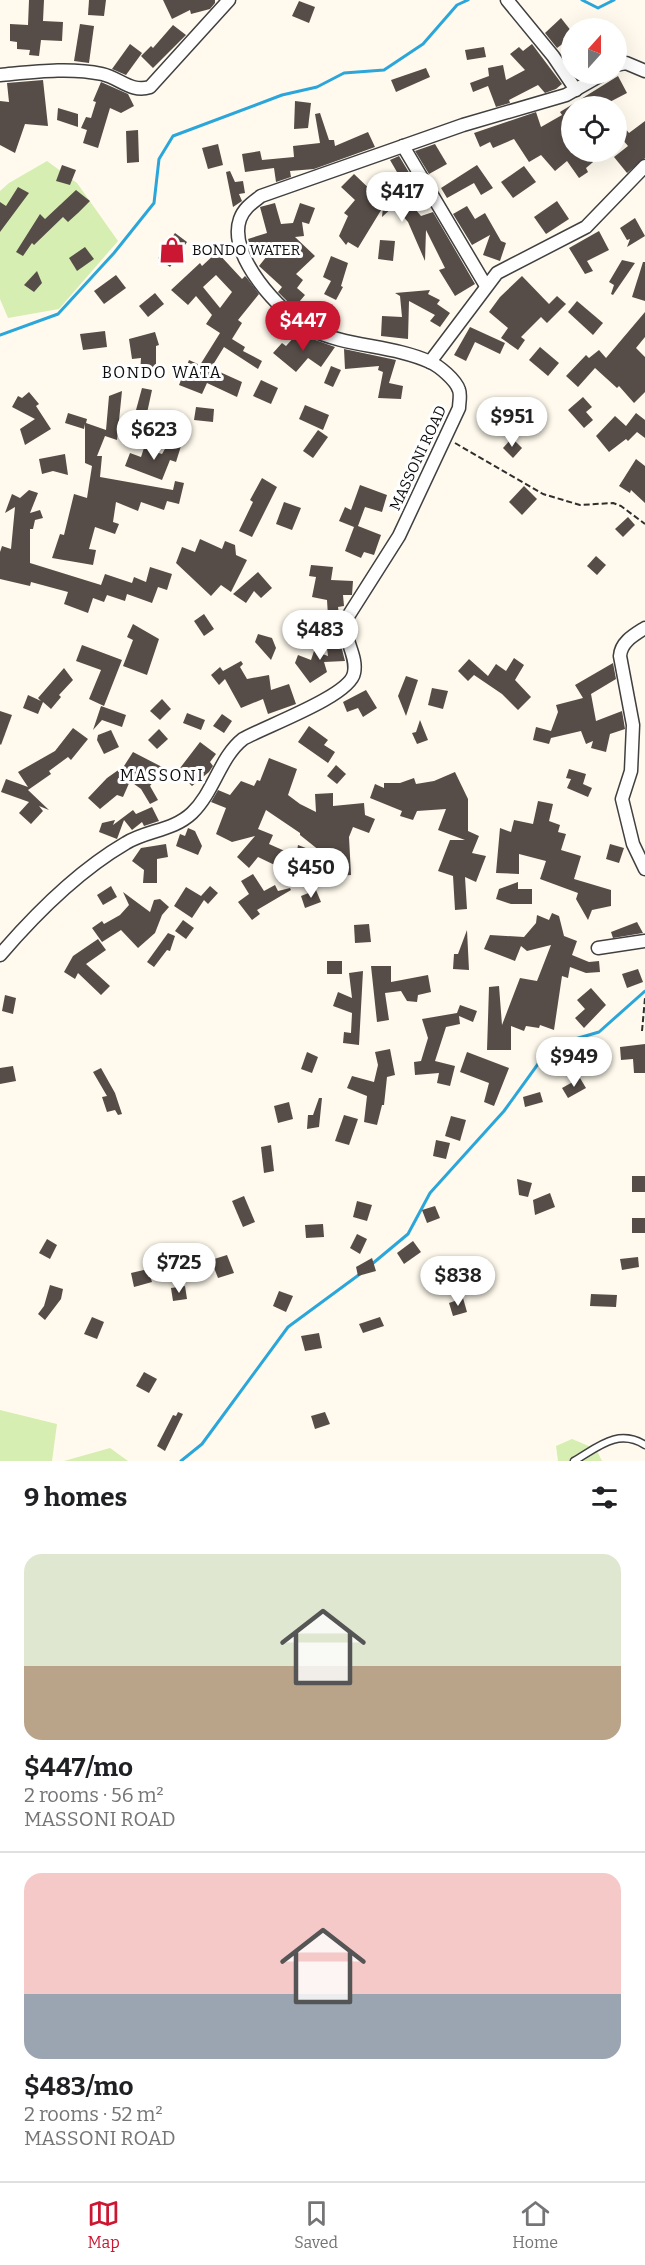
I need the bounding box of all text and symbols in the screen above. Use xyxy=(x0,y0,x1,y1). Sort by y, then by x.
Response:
north arrow xyxy=(561,18,627,84)
map controls xyxy=(561,18,627,162)
button: locate xyxy=(561,96,627,162)
pin: $417 xyxy=(366,172,438,223)
text: $417 xyxy=(380,179,424,203)
shop icon: BONDO WATER xyxy=(157,235,187,265)
place label: BONDO WATER xyxy=(192,241,301,259)
pin: $447 xyxy=(267,301,339,352)
text: $447 xyxy=(279,308,327,332)
district label: BONDO WATA xyxy=(102,363,222,382)
pin: $951 xyxy=(476,397,548,448)
street label: MASSONI ROAD xyxy=(386,403,450,513)
text: $951 xyxy=(490,404,534,428)
pin: $623 xyxy=(118,410,190,461)
text: $623 xyxy=(131,417,177,441)
pin: $483 xyxy=(284,610,356,661)
text: $483 xyxy=(296,617,344,641)
district label: MASSONI xyxy=(120,766,204,785)
pin: $450 xyxy=(275,848,347,899)
text: $450 xyxy=(287,855,335,879)
pin: $949 xyxy=(538,1037,610,1088)
text: $949 xyxy=(550,1044,598,1068)
pin: $725 xyxy=(143,1243,215,1294)
text: $725 xyxy=(157,1250,201,1274)
pin: $838 xyxy=(422,1256,494,1307)
text: $838 xyxy=(434,1263,482,1287)
icon: filters xyxy=(588,1481,621,1514)
text: 9 homes xyxy=(24,1482,127,1513)
icon: home xyxy=(269,1593,377,1701)
text: $447/mo xyxy=(24,1752,133,1783)
text: 2 rooms · 56 m² xyxy=(24,1783,164,1807)
text: MASSONI ROAD xyxy=(24,1807,176,1831)
icon: home xyxy=(269,1912,377,2020)
text: $483/mo xyxy=(24,2071,133,2102)
text: 2 rooms · 52 m² xyxy=(24,2102,163,2126)
text: MASSONI ROAD xyxy=(24,2126,176,2150)
tab: Map xyxy=(87,2197,120,2252)
tab: Saved xyxy=(294,2197,338,2252)
tab: Home xyxy=(512,2197,558,2252)

